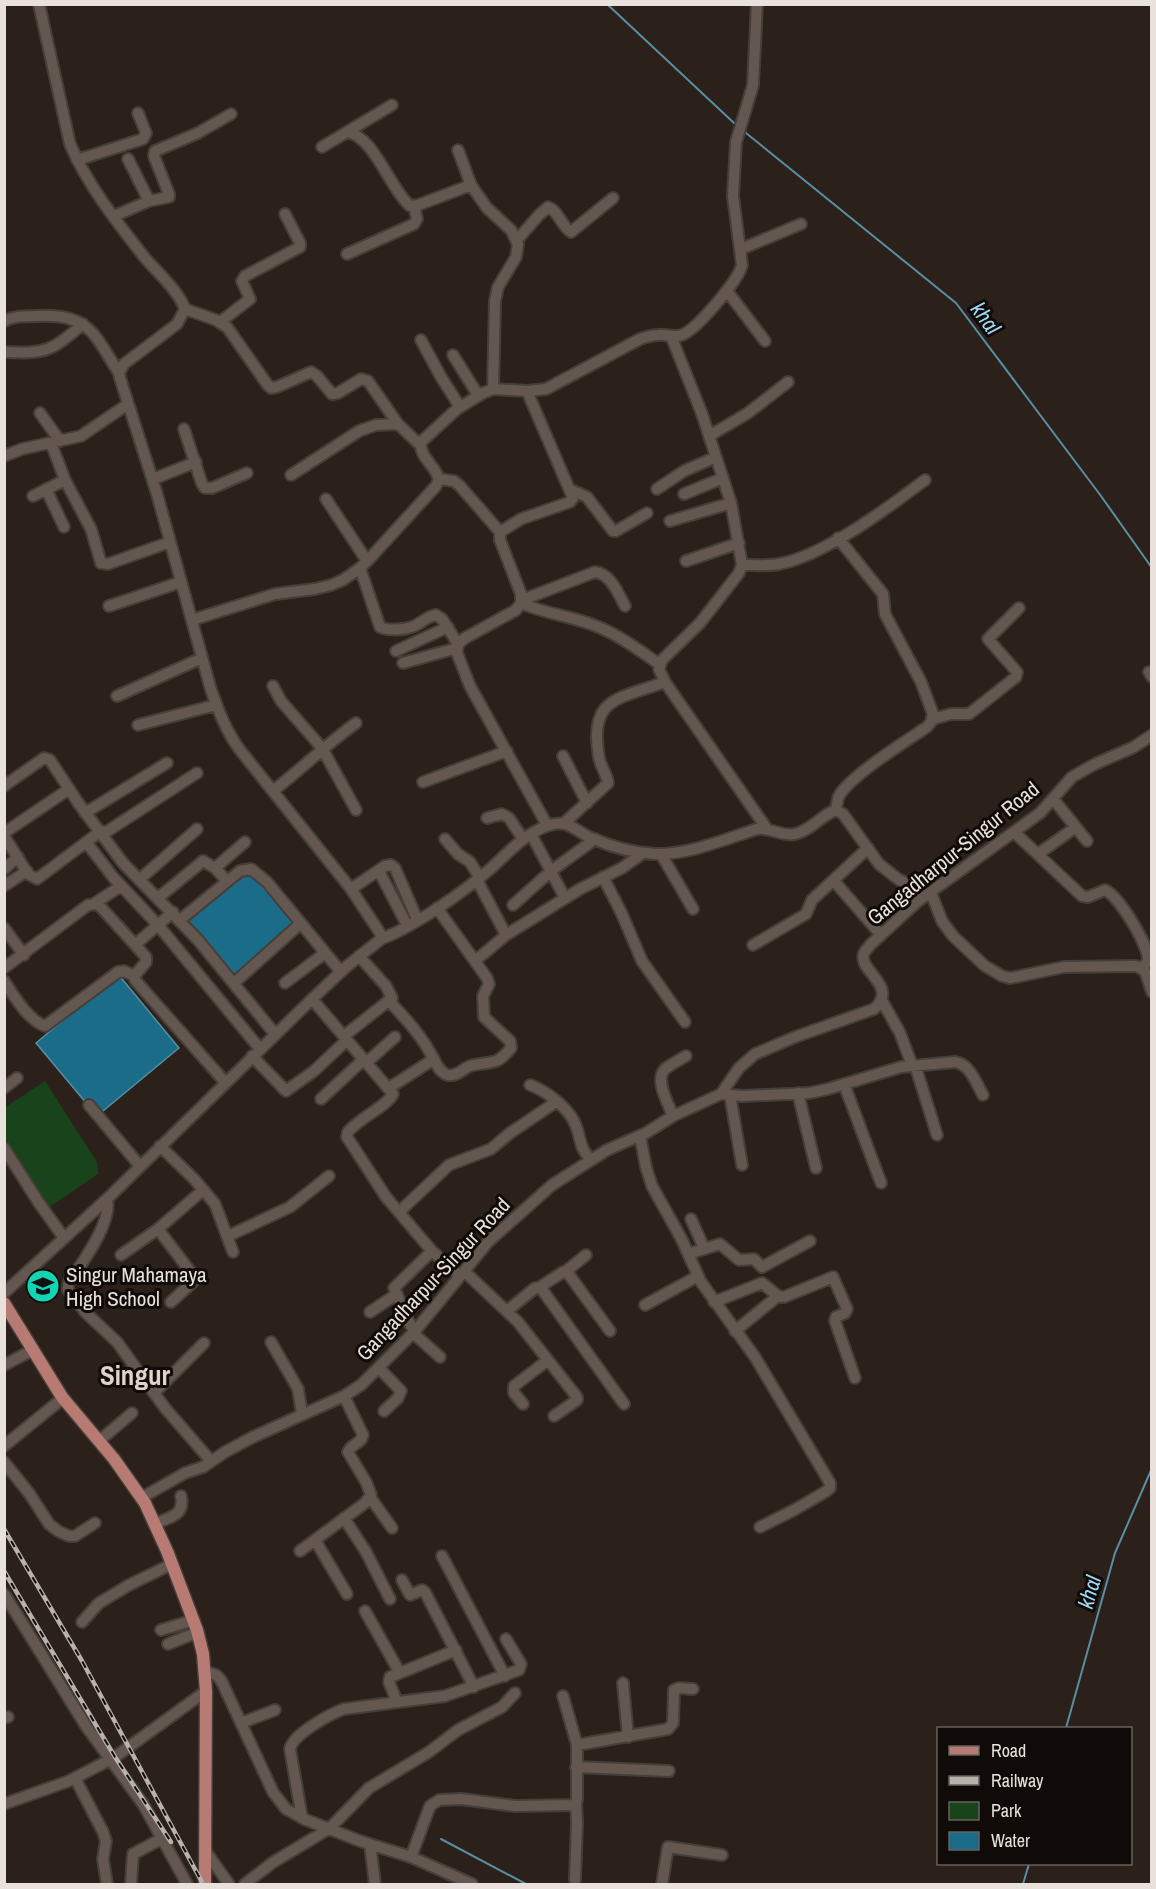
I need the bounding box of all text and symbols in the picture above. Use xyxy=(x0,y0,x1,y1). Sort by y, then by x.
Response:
water label: khal xyxy=(964,296,1008,341)
street label: Gangadharpur-Singur Road xyxy=(861,775,1045,931)
street label: Gangadharpur-Singur Road xyxy=(350,1191,516,1367)
place label: Singur Mahamaya High School xyxy=(66,1260,207,1313)
school or university icon: Singur Mahamaya High School xyxy=(25,1268,61,1304)
district label: Singur xyxy=(100,1357,170,1393)
water label: khal xyxy=(1070,1571,1108,1612)
legend xyxy=(937,1727,1132,1865)
text: Road xyxy=(991,1738,1026,1763)
text: Railway xyxy=(991,1768,1044,1793)
text: Park xyxy=(991,1798,1022,1823)
text: Water xyxy=(991,1828,1030,1853)

